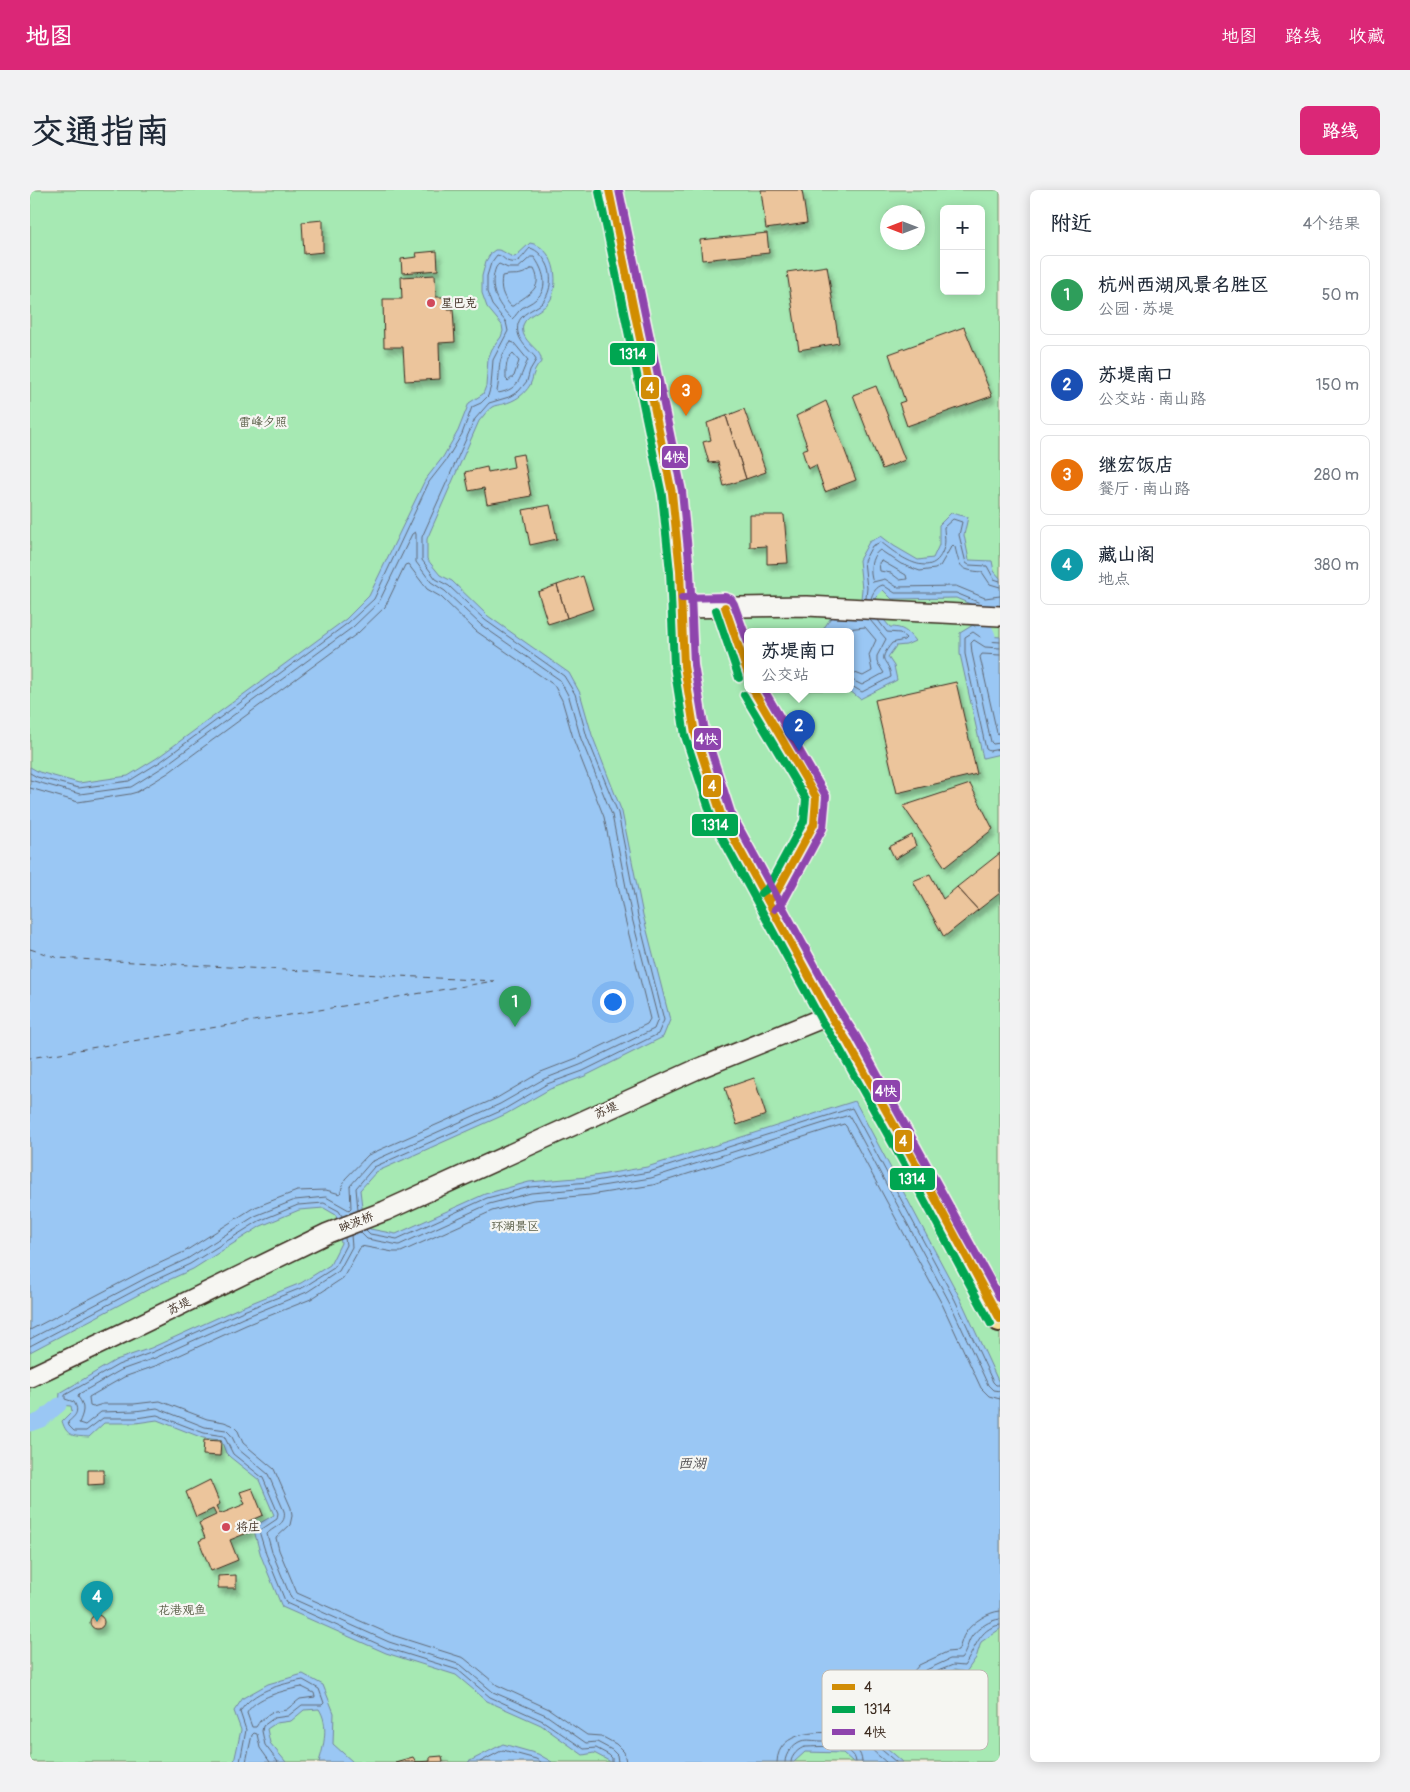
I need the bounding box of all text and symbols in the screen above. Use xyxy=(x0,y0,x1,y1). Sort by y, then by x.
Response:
text: 地图 xyxy=(25,22,73,51)
text: 地图 xyxy=(1221,25,1257,48)
text: 路线 xyxy=(1285,25,1321,48)
text: 收藏 xyxy=(1349,25,1385,48)
button: 路线 xyxy=(1300,106,1380,155)
text: 交通指南 xyxy=(30,110,170,154)
north arrow xyxy=(880,205,925,250)
map controls xyxy=(940,205,985,295)
button: + xyxy=(940,205,985,250)
text: 附近 xyxy=(1050,210,1092,237)
text: 4个结果 xyxy=(1303,214,1360,234)
button: − xyxy=(940,250,985,295)
text: 杭州西湖风景名胜区 xyxy=(1098,273,1269,297)
text: 1 xyxy=(1064,285,1070,305)
text: 50 m xyxy=(1322,285,1359,305)
place label: 星巴克 xyxy=(441,296,477,311)
marker: 星巴克 xyxy=(425,297,437,309)
text: 公园 · 苏堤 xyxy=(1098,299,1174,319)
line badge: 1314 xyxy=(609,342,656,366)
text: 1314 xyxy=(620,346,647,363)
text: 苏堤南口 xyxy=(1098,363,1174,387)
pin: 3 xyxy=(670,375,702,416)
text: 2 xyxy=(1063,375,1071,395)
text: 150 m xyxy=(1315,375,1359,395)
line badge: 4 xyxy=(640,376,660,400)
text: 4 xyxy=(646,380,655,397)
text: 公交站 · 南山路 xyxy=(1098,389,1206,409)
park label: 雷峰夕照 xyxy=(239,415,287,430)
line badge: 4快 xyxy=(661,445,689,469)
text: 4快 xyxy=(664,449,687,466)
text: 继宏饭店 xyxy=(1098,453,1174,477)
text: 3 xyxy=(1063,465,1071,485)
text: 280 m xyxy=(1313,465,1359,485)
text: 餐厅 · 南山路 xyxy=(1098,479,1190,499)
text: 藏山阁 xyxy=(1098,543,1155,567)
text: 4 xyxy=(1062,555,1072,575)
text: 380 m xyxy=(1313,555,1359,575)
text: 地点 xyxy=(1098,569,1130,589)
popup xyxy=(744,628,854,693)
text: 苏堤南口 xyxy=(761,639,837,663)
text: 公交站 xyxy=(761,665,809,685)
pin: 2 xyxy=(783,710,815,751)
line badge: 4快 xyxy=(693,727,722,751)
text: 4快 xyxy=(696,731,719,748)
line badge: 4 xyxy=(702,774,722,798)
text: 4 xyxy=(708,778,717,795)
line badge: 1314 xyxy=(691,813,739,837)
text: 1314 xyxy=(702,817,729,834)
pin: 1 xyxy=(499,986,531,1027)
your location xyxy=(600,989,626,1015)
line badge: 4快 xyxy=(872,1079,901,1103)
text: 4快 xyxy=(875,1083,898,1100)
street label: 苏堤 xyxy=(592,1099,620,1122)
line badge: 4 xyxy=(894,1129,913,1153)
text: 4 xyxy=(899,1133,908,1150)
line badge: 1314 xyxy=(889,1167,936,1191)
text: 1314 xyxy=(899,1171,926,1188)
street label: 映波桥 xyxy=(337,1209,377,1236)
park label: 环湖景区 xyxy=(491,1219,539,1234)
street label: 苏堤 xyxy=(165,1294,193,1318)
water label: 西湖 xyxy=(678,1455,708,1472)
place label: 将庄 xyxy=(236,1520,260,1535)
marker: 将庄 xyxy=(220,1521,232,1533)
pin: 4 xyxy=(81,1581,113,1622)
park label: 花港观鱼 xyxy=(158,1603,206,1618)
legend xyxy=(822,1670,988,1750)
text: 4 xyxy=(864,1679,872,1696)
text: 1314 xyxy=(864,1701,891,1718)
text: 4快 xyxy=(864,1724,886,1741)

